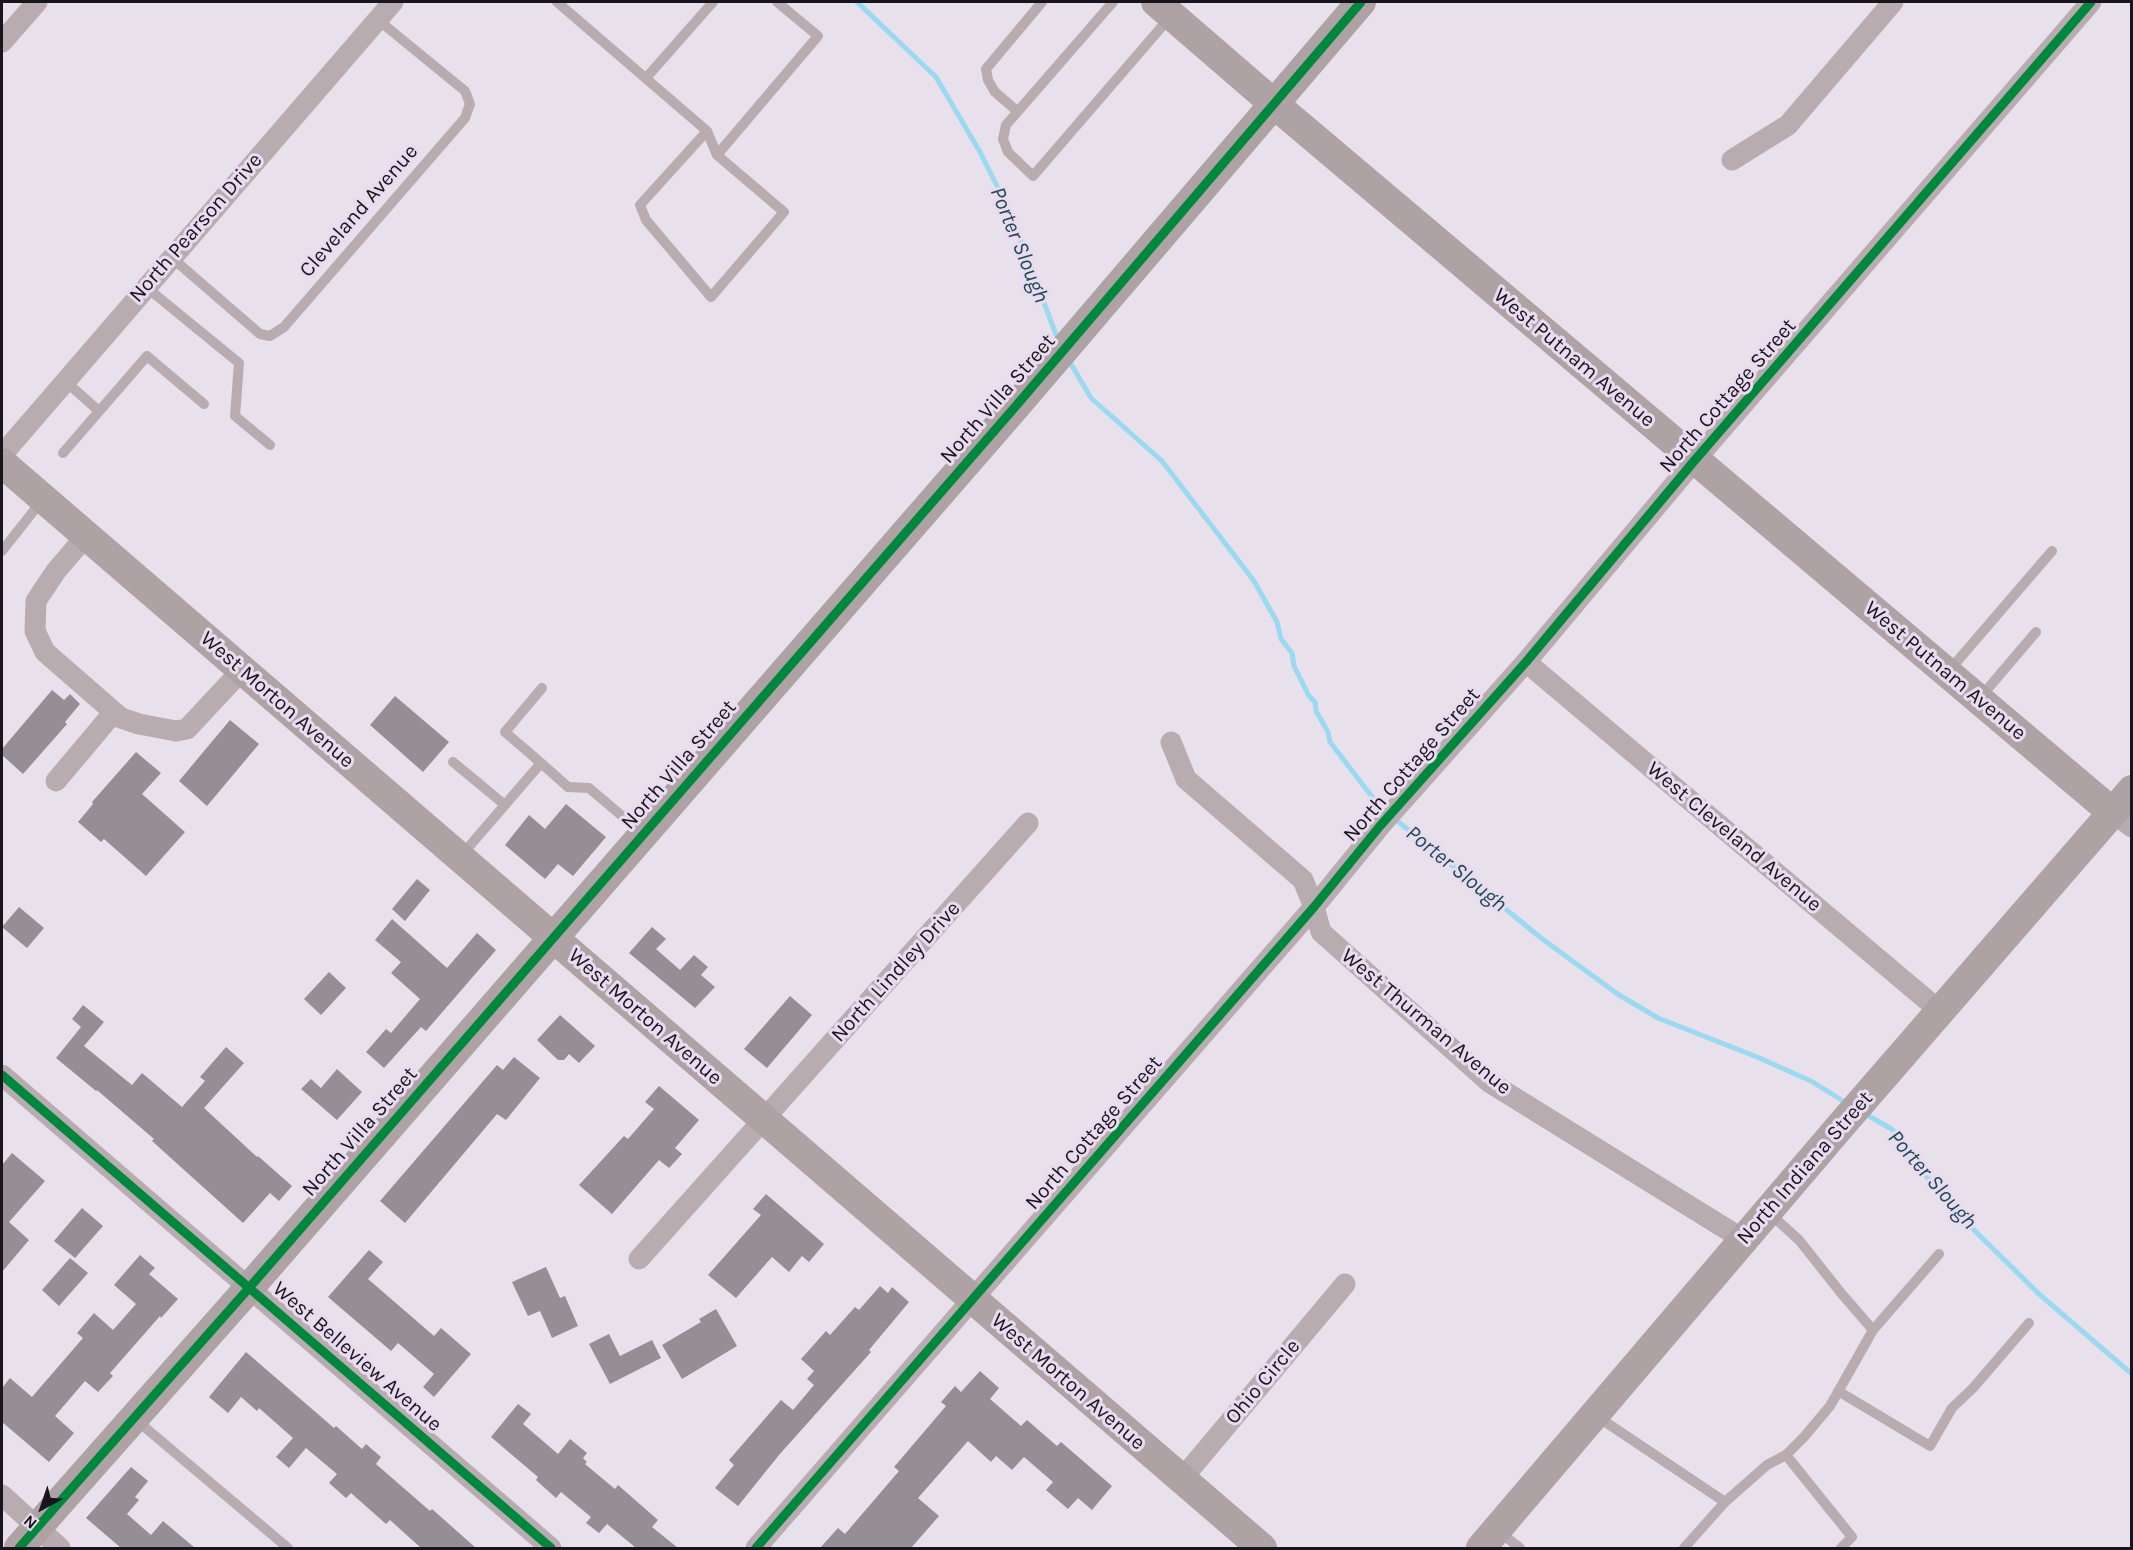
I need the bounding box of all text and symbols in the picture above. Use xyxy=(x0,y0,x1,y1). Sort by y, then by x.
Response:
street label: Cleveland Avenue xyxy=(295,140,423,282)
street label: North Pearson Drive xyxy=(124,148,268,308)
water label: Porter Slough xyxy=(984,183,1054,307)
street label: West Putnam Avenue xyxy=(1488,283,1660,433)
street label: North Cottage Street xyxy=(1654,314,1802,478)
street label: North Villa Street xyxy=(935,329,1061,469)
street label: West Putnam Avenue xyxy=(1859,596,2031,746)
street label: West Morton Avenue xyxy=(195,626,359,774)
street label: North Cottage Street xyxy=(1338,683,1486,847)
street label: North Villa Street xyxy=(616,695,742,835)
street label: West Cleveland Avenue xyxy=(1642,757,1826,917)
water label: Porter Slough xyxy=(1400,820,1512,918)
street label: North Lindley Drive xyxy=(826,896,966,1048)
street label: West Morton Avenue xyxy=(563,943,727,1091)
street label: West Thurman Avenue xyxy=(1336,943,1516,1101)
street label: North Cottage Street xyxy=(1020,1051,1168,1215)
street label: North Villa Street xyxy=(297,1062,423,1202)
street label: North Indiana Street xyxy=(1732,1086,1878,1250)
water label: Porter Slough xyxy=(1882,1125,1982,1235)
street label: West Belleview Avenue xyxy=(267,1277,447,1437)
street label: West Morton Avenue xyxy=(986,1308,1150,1456)
street label: Ohio Circle xyxy=(1220,1334,1306,1430)
north arrow xyxy=(12,1478,72,1538)
text: N xyxy=(20,1511,41,1533)

